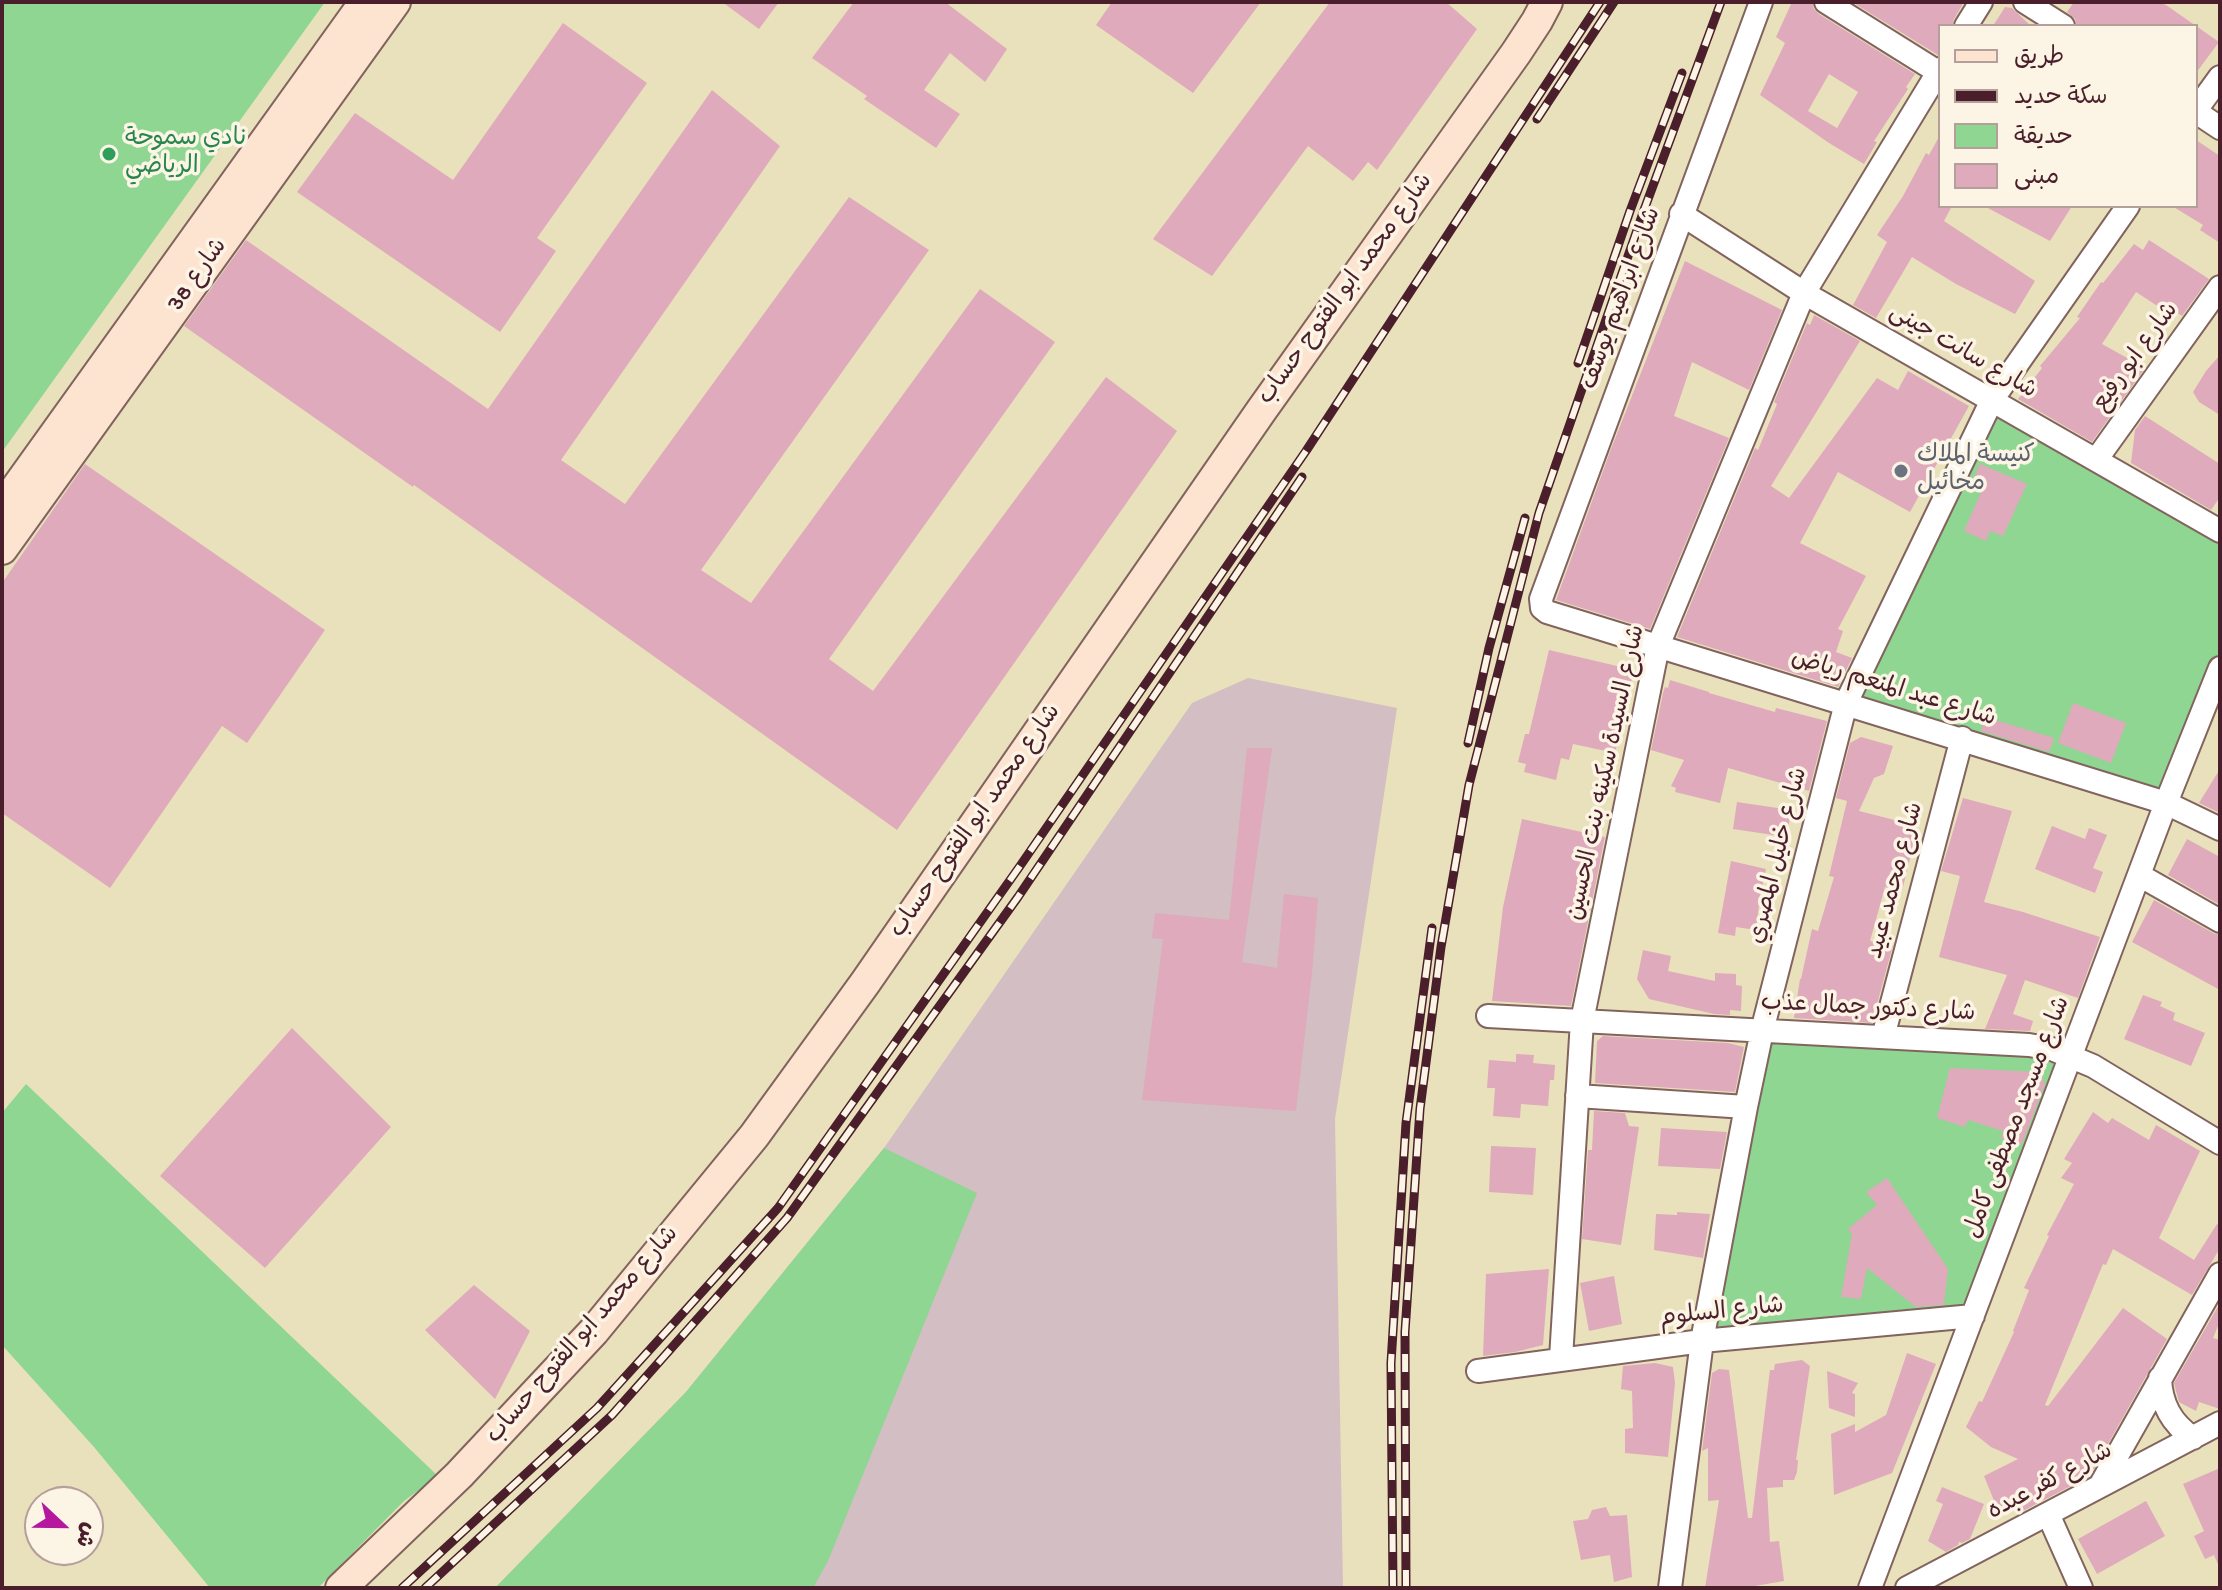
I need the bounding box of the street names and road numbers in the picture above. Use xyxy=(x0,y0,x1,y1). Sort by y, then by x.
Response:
street label: شارع محمد ابو الفتوح حساب xyxy=(1253,169,1441,411)
street label: شارع ابراهيم يوسف xyxy=(1577,204,1669,394)
street label: شارع 38 xyxy=(163,234,235,318)
street label: شارع ابو رفيع xyxy=(2088,298,2186,418)
street label: شارع سانت جينى xyxy=(1883,299,2041,407)
street label: شارع السيدة سكينه بنت الحسين xyxy=(1563,623,1653,923)
street label: شارع عبد المنعم رياض xyxy=(1787,645,1999,735)
street label: شارع محمد ابو الفتوح حساب xyxy=(885,700,1069,944)
street label: شارع خليل المصري xyxy=(1744,765,1816,947)
street label: شارع محمد عبيد xyxy=(1862,800,1932,962)
street label: شارع دكتور جمال عذب xyxy=(1760,990,1976,1030)
street label: شارع مسجد مصطفى كامل xyxy=(1960,993,2078,1243)
street label: شارع محمد ابو الفتوح حساب xyxy=(482,1221,686,1451)
street label: شارع السلوم xyxy=(1659,1293,1785,1335)
street label: شارع كفر عبده xyxy=(1984,1438,2118,1528)

